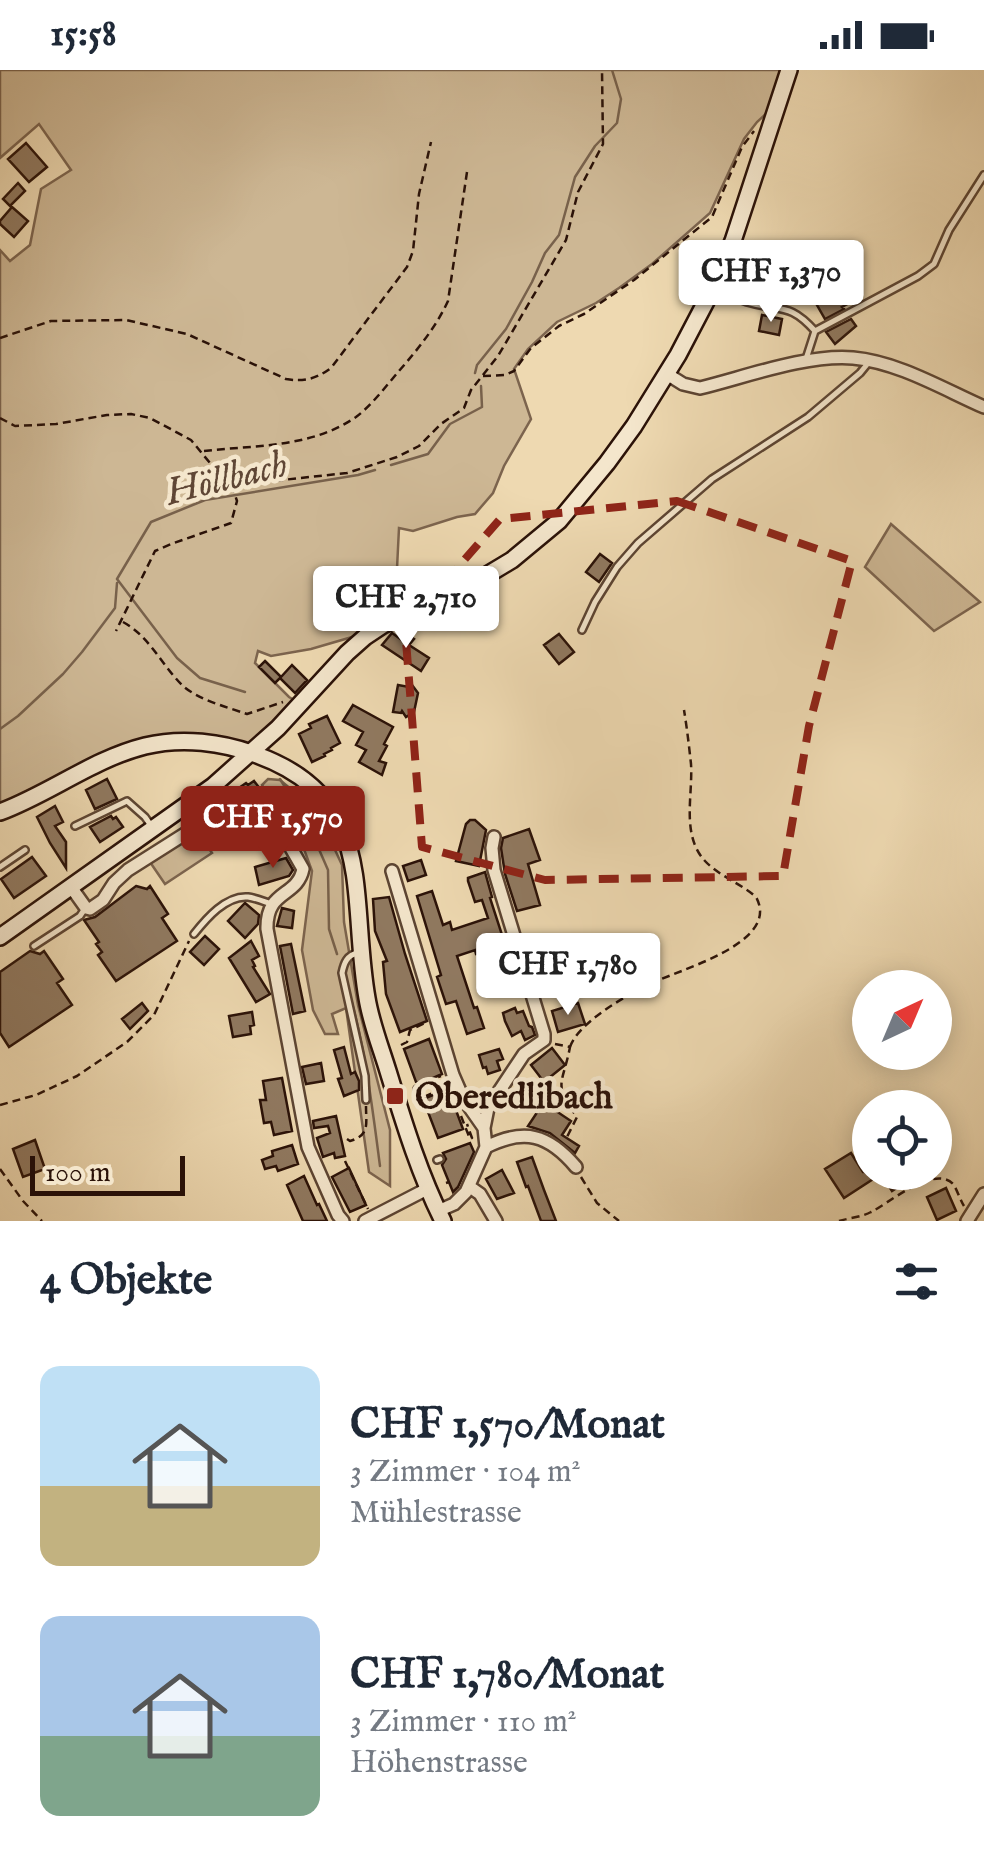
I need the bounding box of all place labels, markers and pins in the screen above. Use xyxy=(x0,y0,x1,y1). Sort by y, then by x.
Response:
pin: CHF 1,370 xyxy=(657,240,885,325)
pin: CHF 2,710 xyxy=(292,566,520,651)
pin: CHF 1,570 xyxy=(159,786,387,871)
pin: CHF 1,780 xyxy=(454,933,682,1018)
place label: Oberedlibach xyxy=(415,1076,613,1121)
marker: Oberedlibach xyxy=(384,1085,406,1107)

